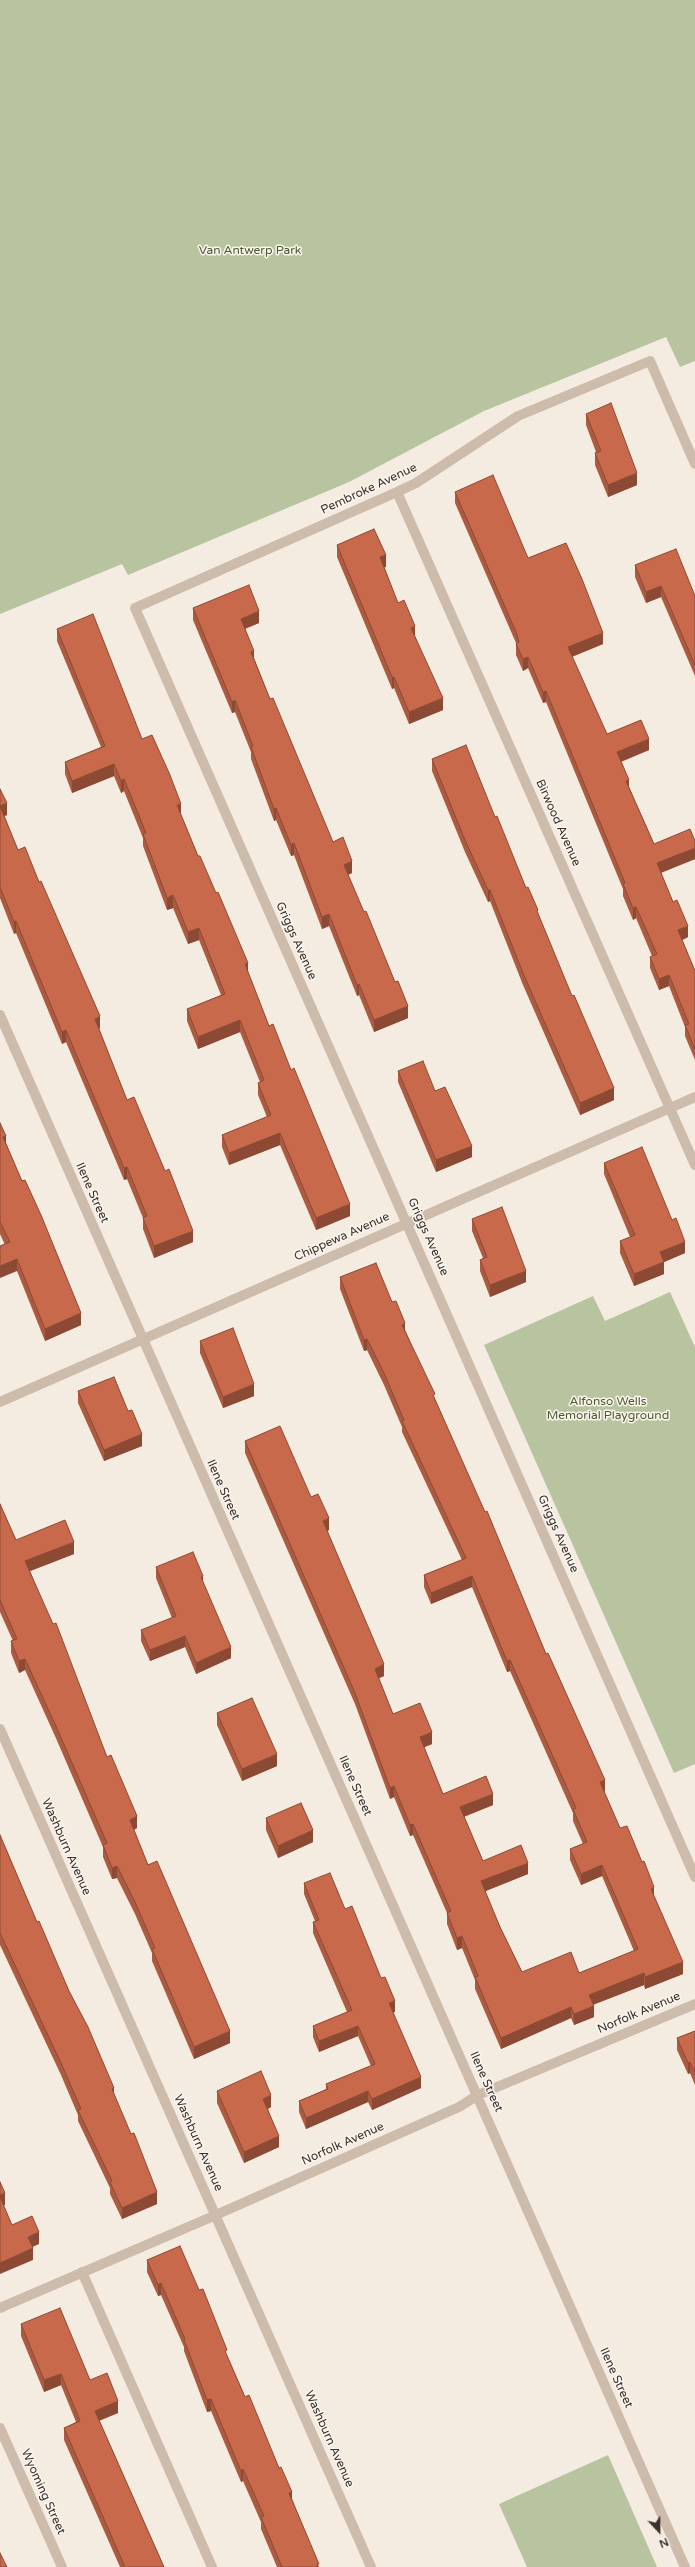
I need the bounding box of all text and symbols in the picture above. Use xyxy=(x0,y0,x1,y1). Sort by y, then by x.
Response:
park label: Van Antwerp Park xyxy=(199,244,301,258)
street label: Pembroke Avenue xyxy=(319,460,419,518)
street label: Birwood Avenue xyxy=(532,777,584,869)
street label: Griggs Avenue xyxy=(272,900,320,982)
street label: Ilene Street xyxy=(72,1161,112,1225)
street label: Griggs Avenue xyxy=(404,1196,452,1278)
street label: Chippewa Avenue xyxy=(292,1210,392,1264)
park label: Alfonso Wells Memorial Playground xyxy=(547,1395,669,1423)
street label: Ilene Street xyxy=(203,1458,243,1522)
street label: Griggs Avenue xyxy=(534,1493,582,1575)
street label: Ilene Street xyxy=(335,1754,375,1818)
street label: Washburn Avenue xyxy=(38,1796,94,1898)
street label: Norfolk Avenue xyxy=(595,1989,683,2037)
street label: Ilene Street xyxy=(466,2050,506,2114)
street label: Washburn Avenue xyxy=(170,2092,226,2194)
street label: Norfolk Avenue xyxy=(300,2119,386,2169)
street label: Ilene Street xyxy=(596,2346,636,2410)
street label: Washburn Avenue xyxy=(301,2388,357,2490)
street label: Wyoming Street xyxy=(18,2447,68,2537)
north arrow xyxy=(639,2511,679,2551)
text: N xyxy=(657,2535,670,2550)

